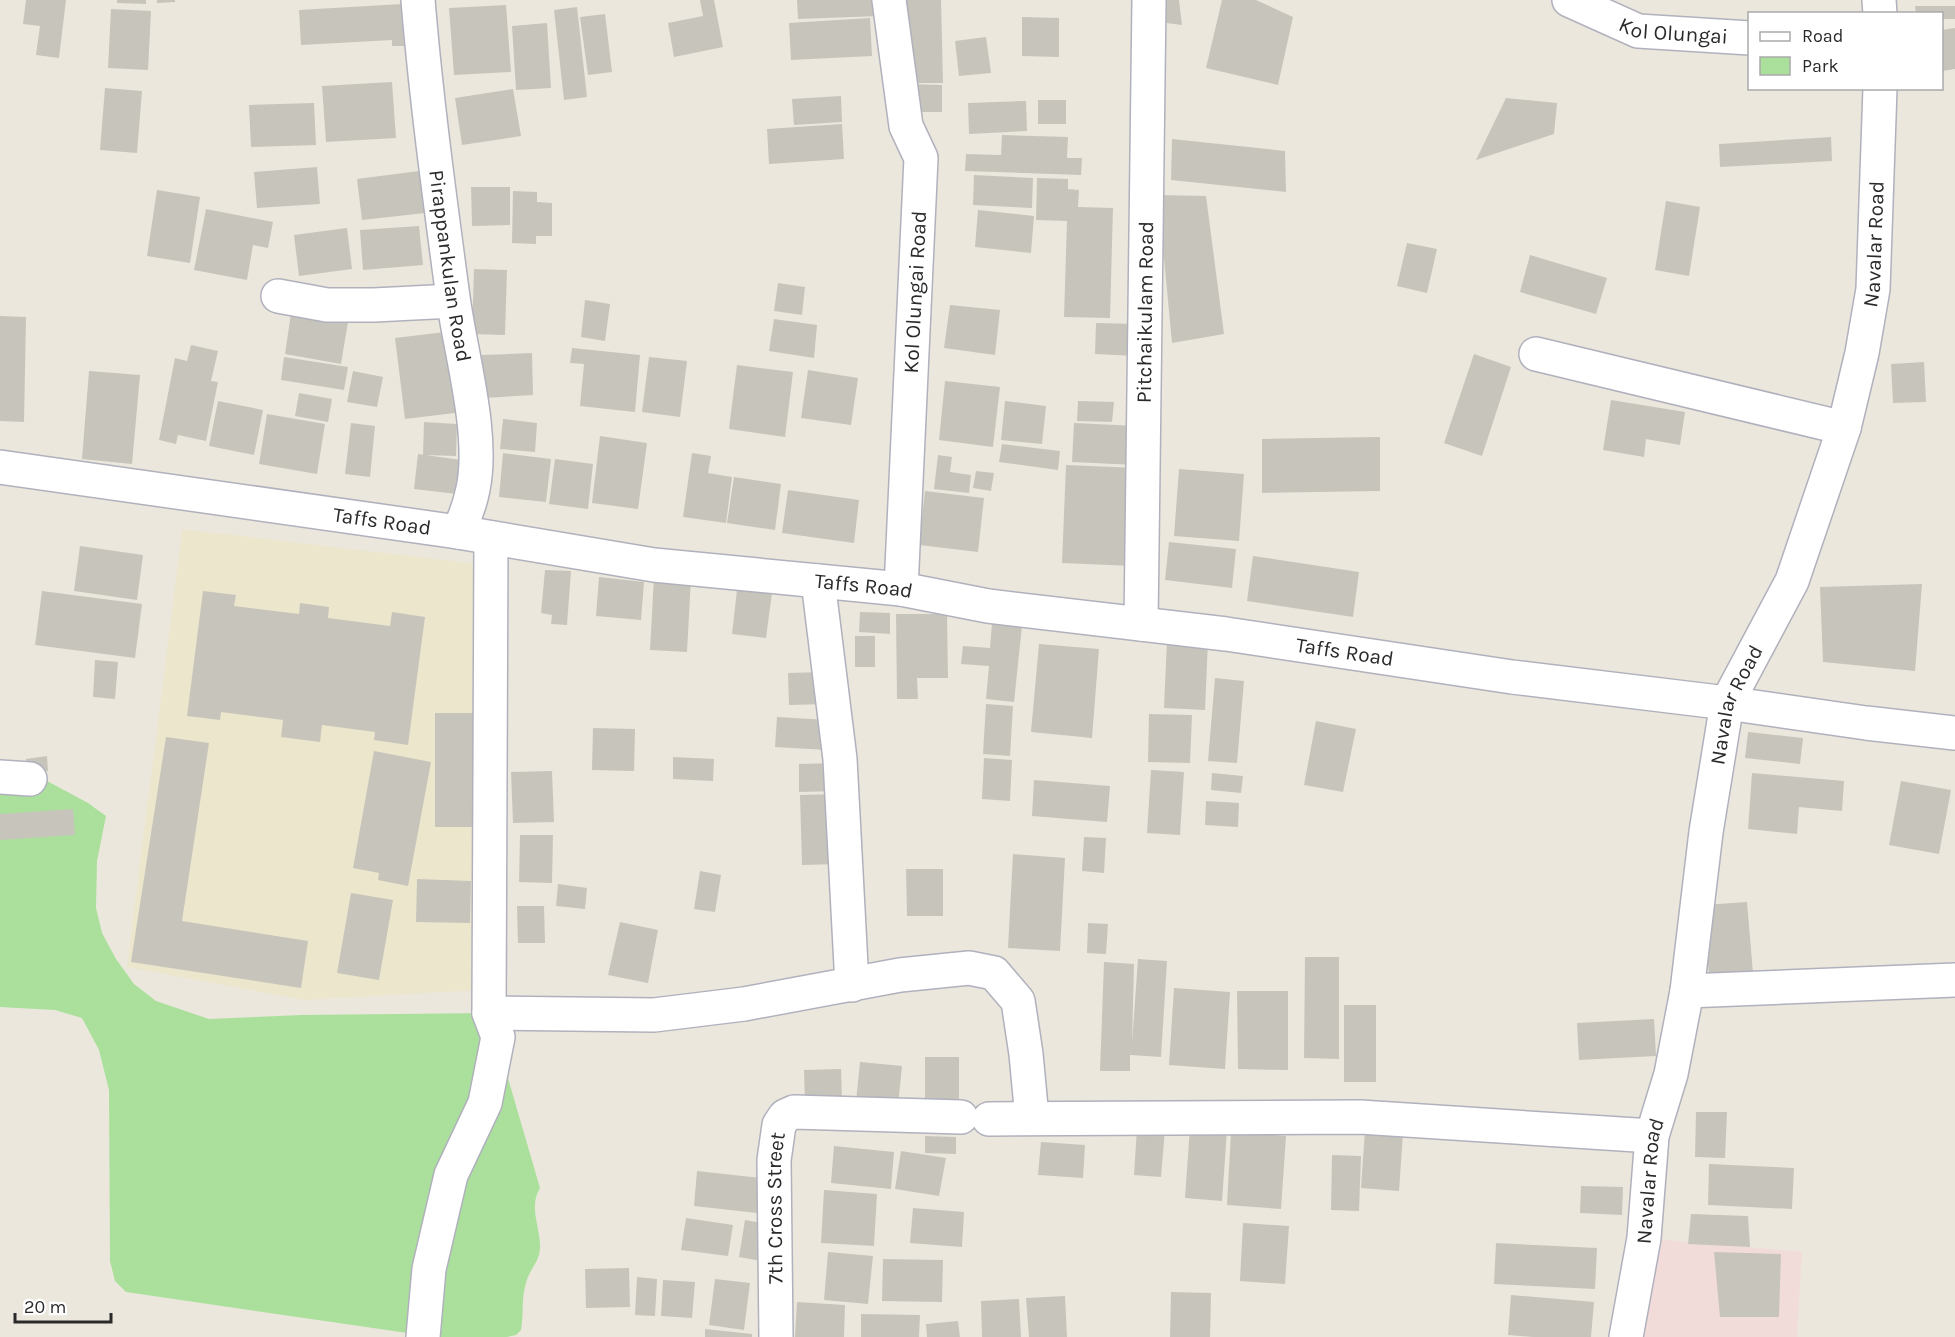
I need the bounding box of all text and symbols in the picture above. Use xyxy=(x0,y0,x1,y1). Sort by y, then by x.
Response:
street label: Kol Olungai xyxy=(1615,12,1729,49)
legend xyxy=(1748,12,1943,90)
text: Road xyxy=(1802,25,1843,47)
text: Park xyxy=(1802,55,1839,77)
street label: Pirappankulan Road xyxy=(424,168,476,364)
street label: Navalar Road xyxy=(1858,180,1889,309)
street label: Kol Olungai Road xyxy=(899,210,931,374)
street label: Pitchaikulam Road xyxy=(1132,221,1158,403)
street label: Taffs Road xyxy=(332,502,433,540)
street label: Taffs Road xyxy=(813,569,915,603)
street label: Taffs Road xyxy=(1294,633,1395,671)
street label: Navalar Road xyxy=(1705,641,1768,766)
street label: Navalar Road xyxy=(1632,1115,1669,1245)
street label: 7th Cross Street xyxy=(762,1130,790,1284)
scale bar xyxy=(15,1286,111,1324)
text: 20 m xyxy=(24,1296,66,1318)

